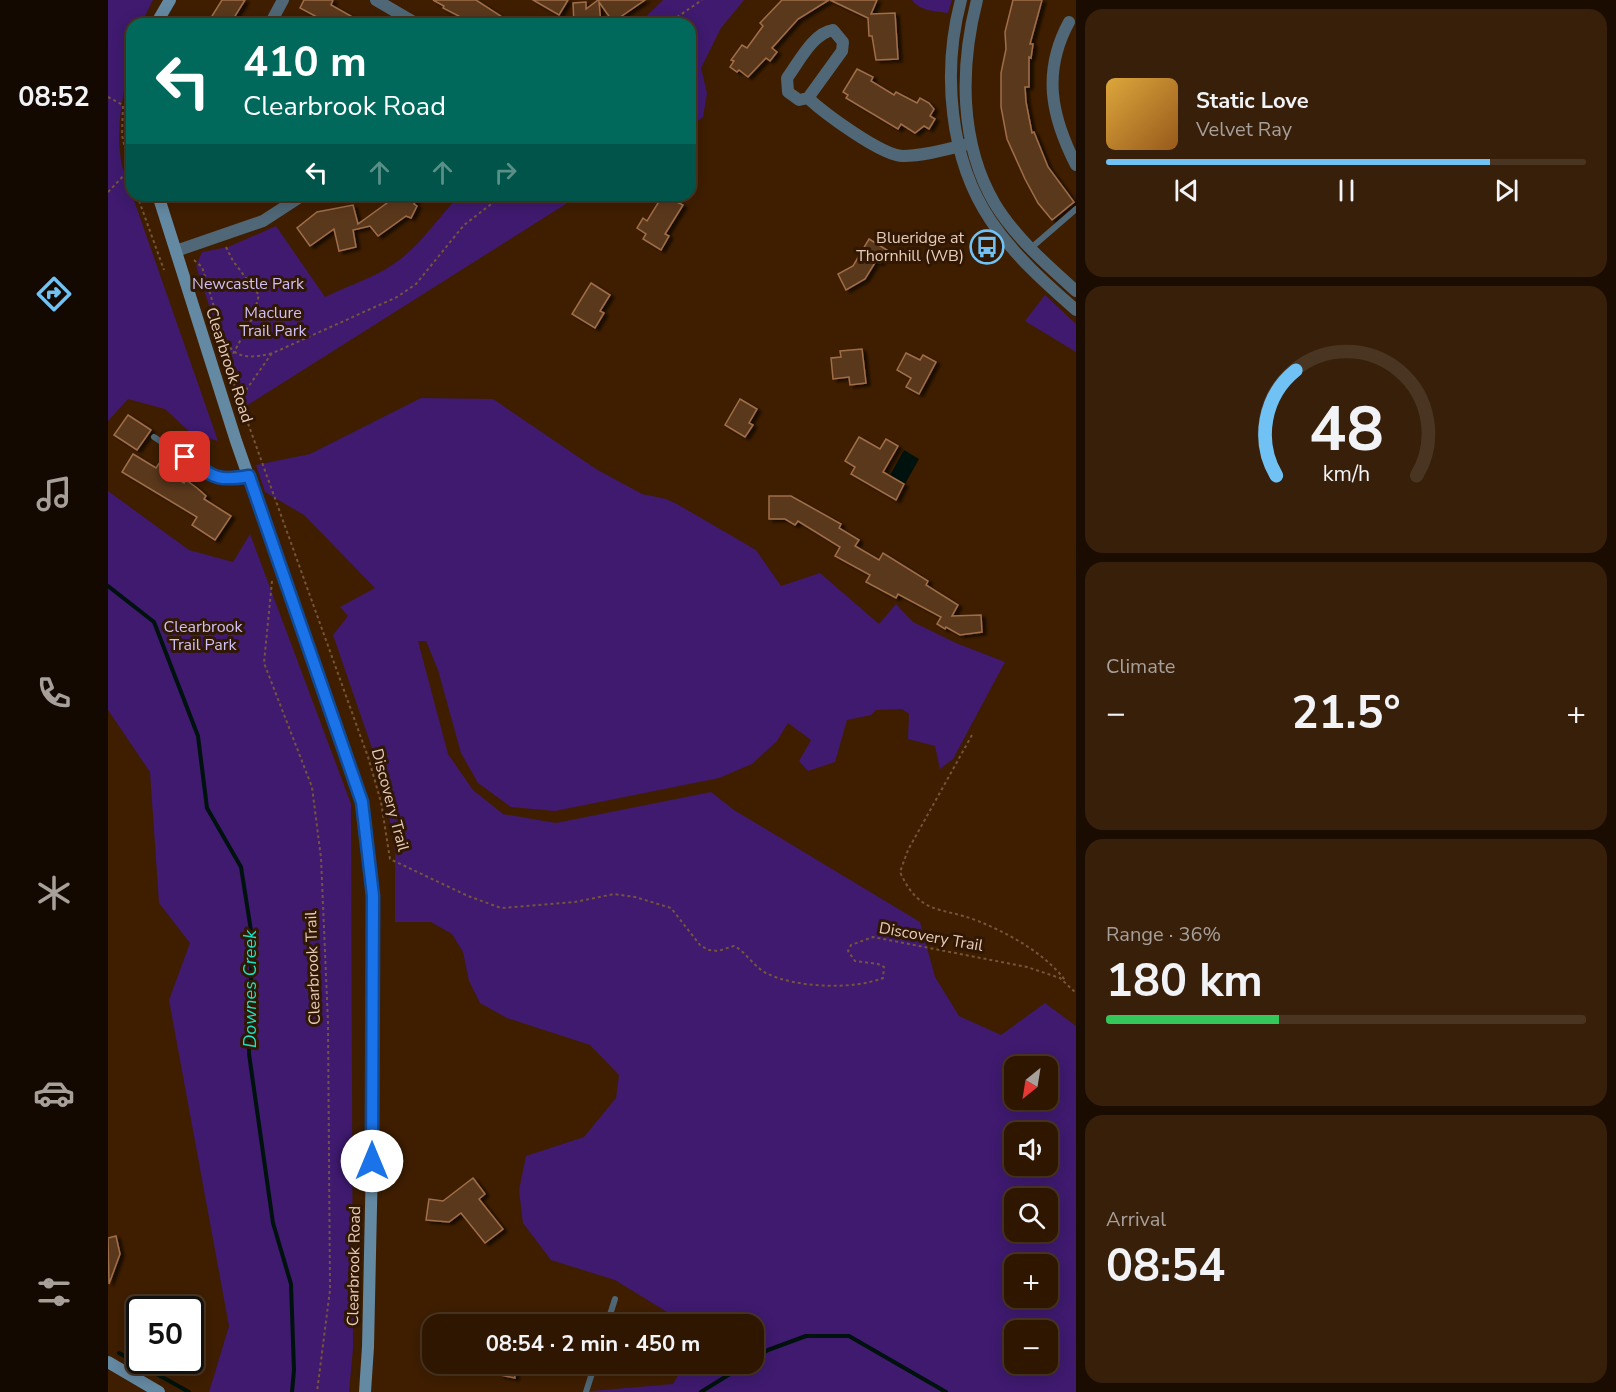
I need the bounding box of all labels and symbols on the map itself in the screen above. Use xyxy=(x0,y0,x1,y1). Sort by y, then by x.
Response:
place label: Blueridge at Thornhill (WB) xyxy=(856,227,964,267)
bus stop icon: Blueridge at Thornhill (WB) xyxy=(969,229,1005,265)
park label: Newcastle Park xyxy=(192,273,305,295)
park label: Maclure Trail Park xyxy=(239,302,308,342)
street label: Clearbrook Road xyxy=(200,304,258,426)
pin xyxy=(159,431,210,482)
park label: Clearbrook Trail Park xyxy=(164,616,243,656)
street label: Discovery Trail xyxy=(366,746,414,854)
street label: Clearbrook Trail xyxy=(300,910,326,1025)
street label: Discovery Trail xyxy=(877,917,985,957)
water label: Downes Creek xyxy=(238,929,262,1048)
north arrow xyxy=(1004,1056,1058,1110)
position arrow xyxy=(340,1129,404,1193)
street label: Clearbrook Road xyxy=(342,1206,366,1326)
speed limit sign: 50 xyxy=(126,1296,204,1374)

